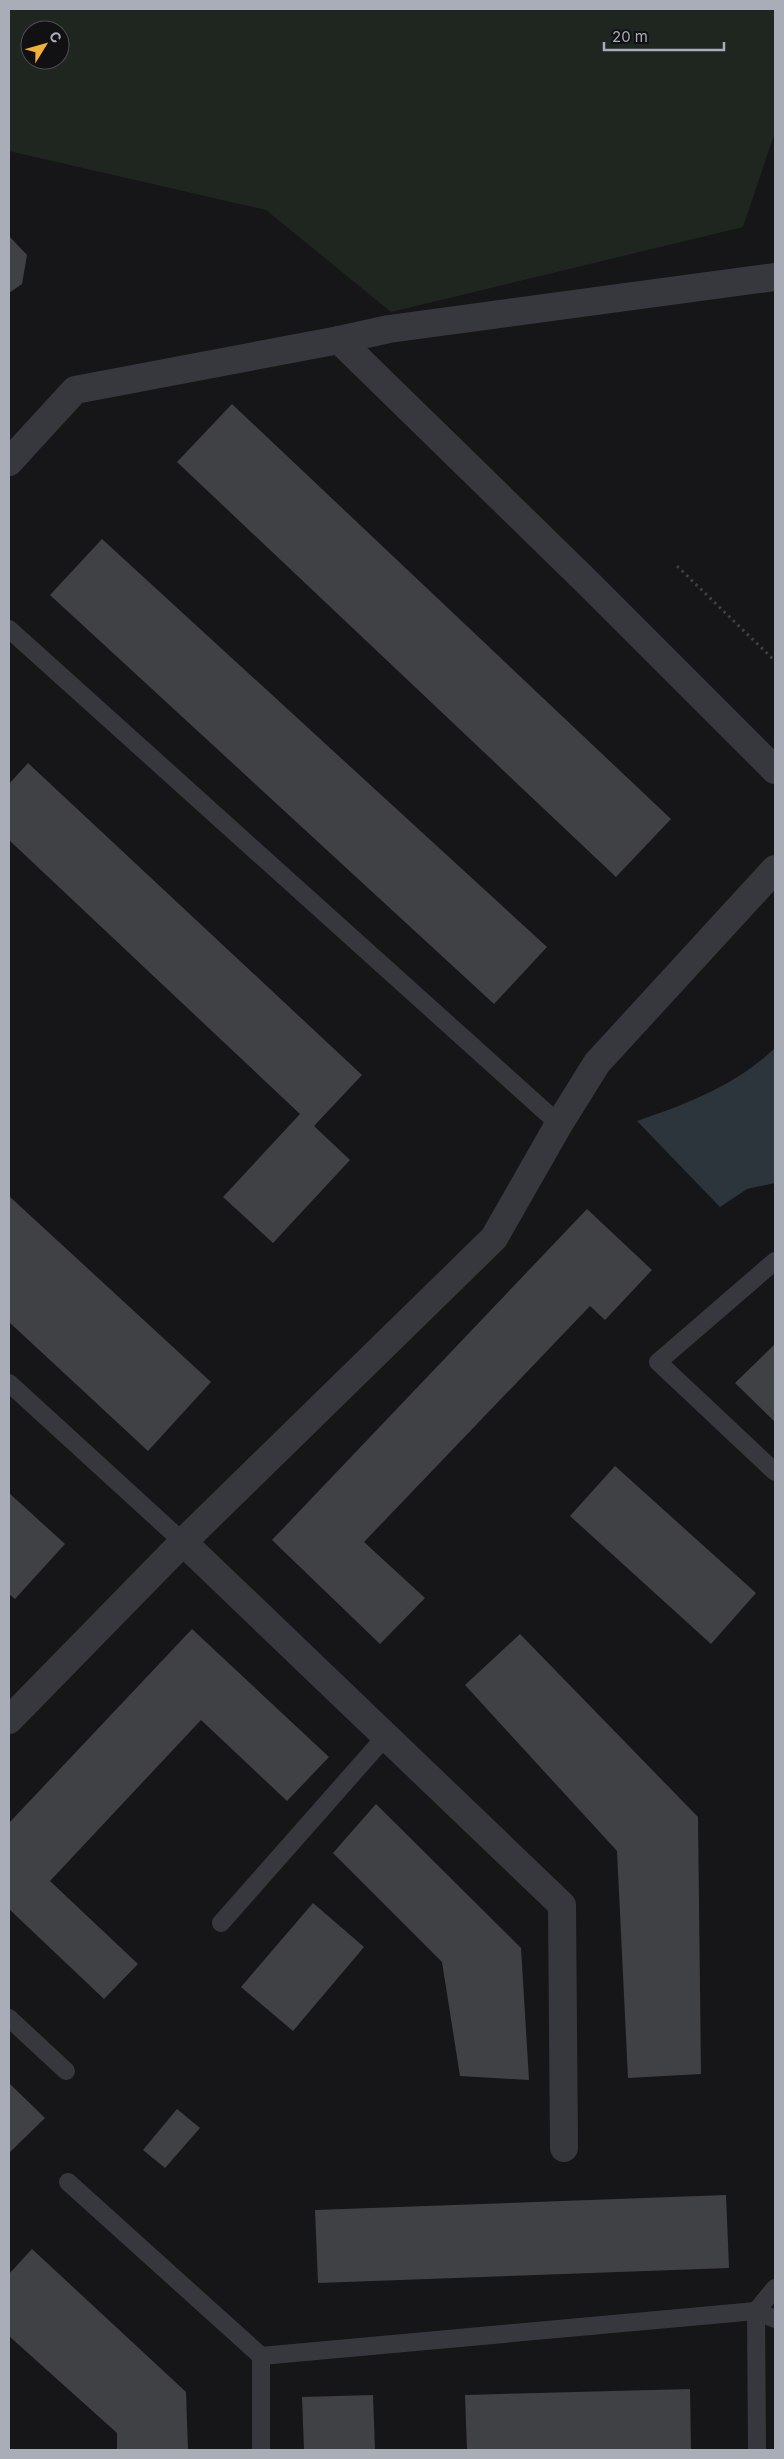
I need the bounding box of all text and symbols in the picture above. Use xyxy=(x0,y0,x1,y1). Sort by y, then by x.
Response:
north arrow xyxy=(20,20,70,70)
scale bar xyxy=(604,20,724,52)
text: 20 m xyxy=(612,27,648,46)
text: С xyxy=(46,28,66,46)

